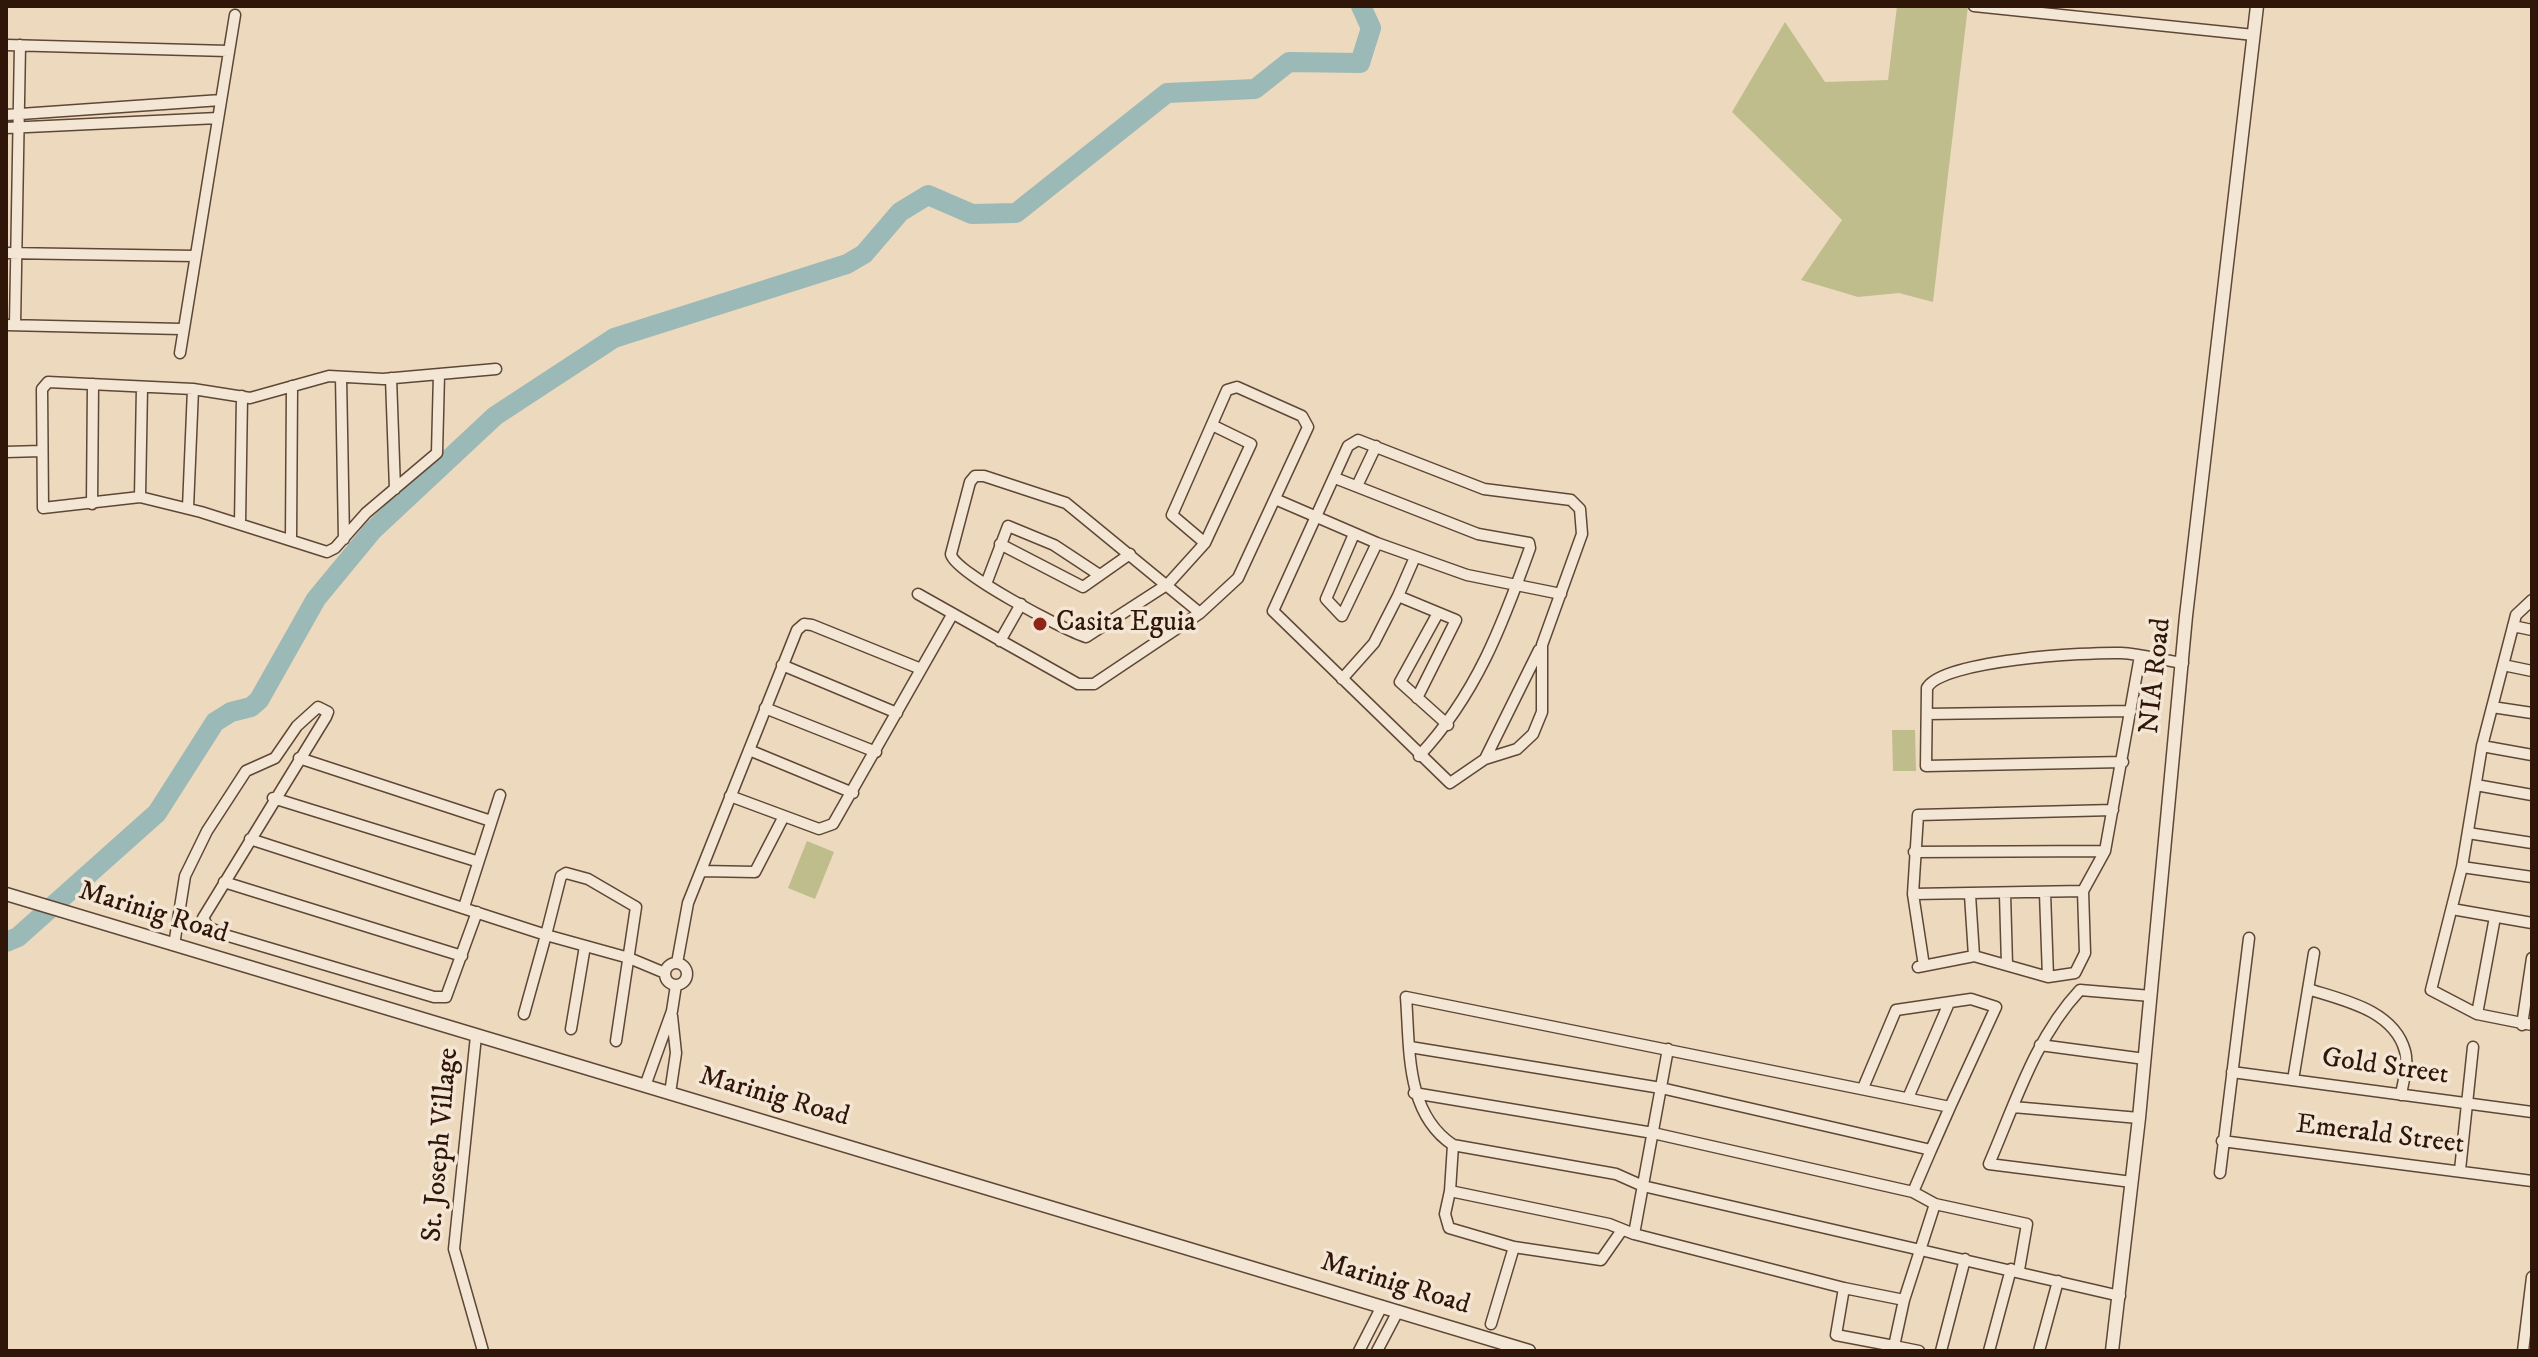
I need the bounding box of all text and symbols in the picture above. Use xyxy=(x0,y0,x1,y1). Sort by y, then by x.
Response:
place label: Casita Eguia xyxy=(1056,607,1196,641)
marker: Casita Eguia xyxy=(1031,615,1049,633)
street label: NIA Road xyxy=(2134,616,2180,736)
street label: Marinig Road xyxy=(74,875,232,953)
street label: Gold Street xyxy=(2319,1042,2451,1094)
street label: St. Joseph Village xyxy=(417,1047,467,1243)
street label: Marinig Road xyxy=(695,1061,853,1135)
street label: Emerald Street xyxy=(2294,1109,2466,1163)
street label: Marinig Road xyxy=(1316,1246,1474,1324)

